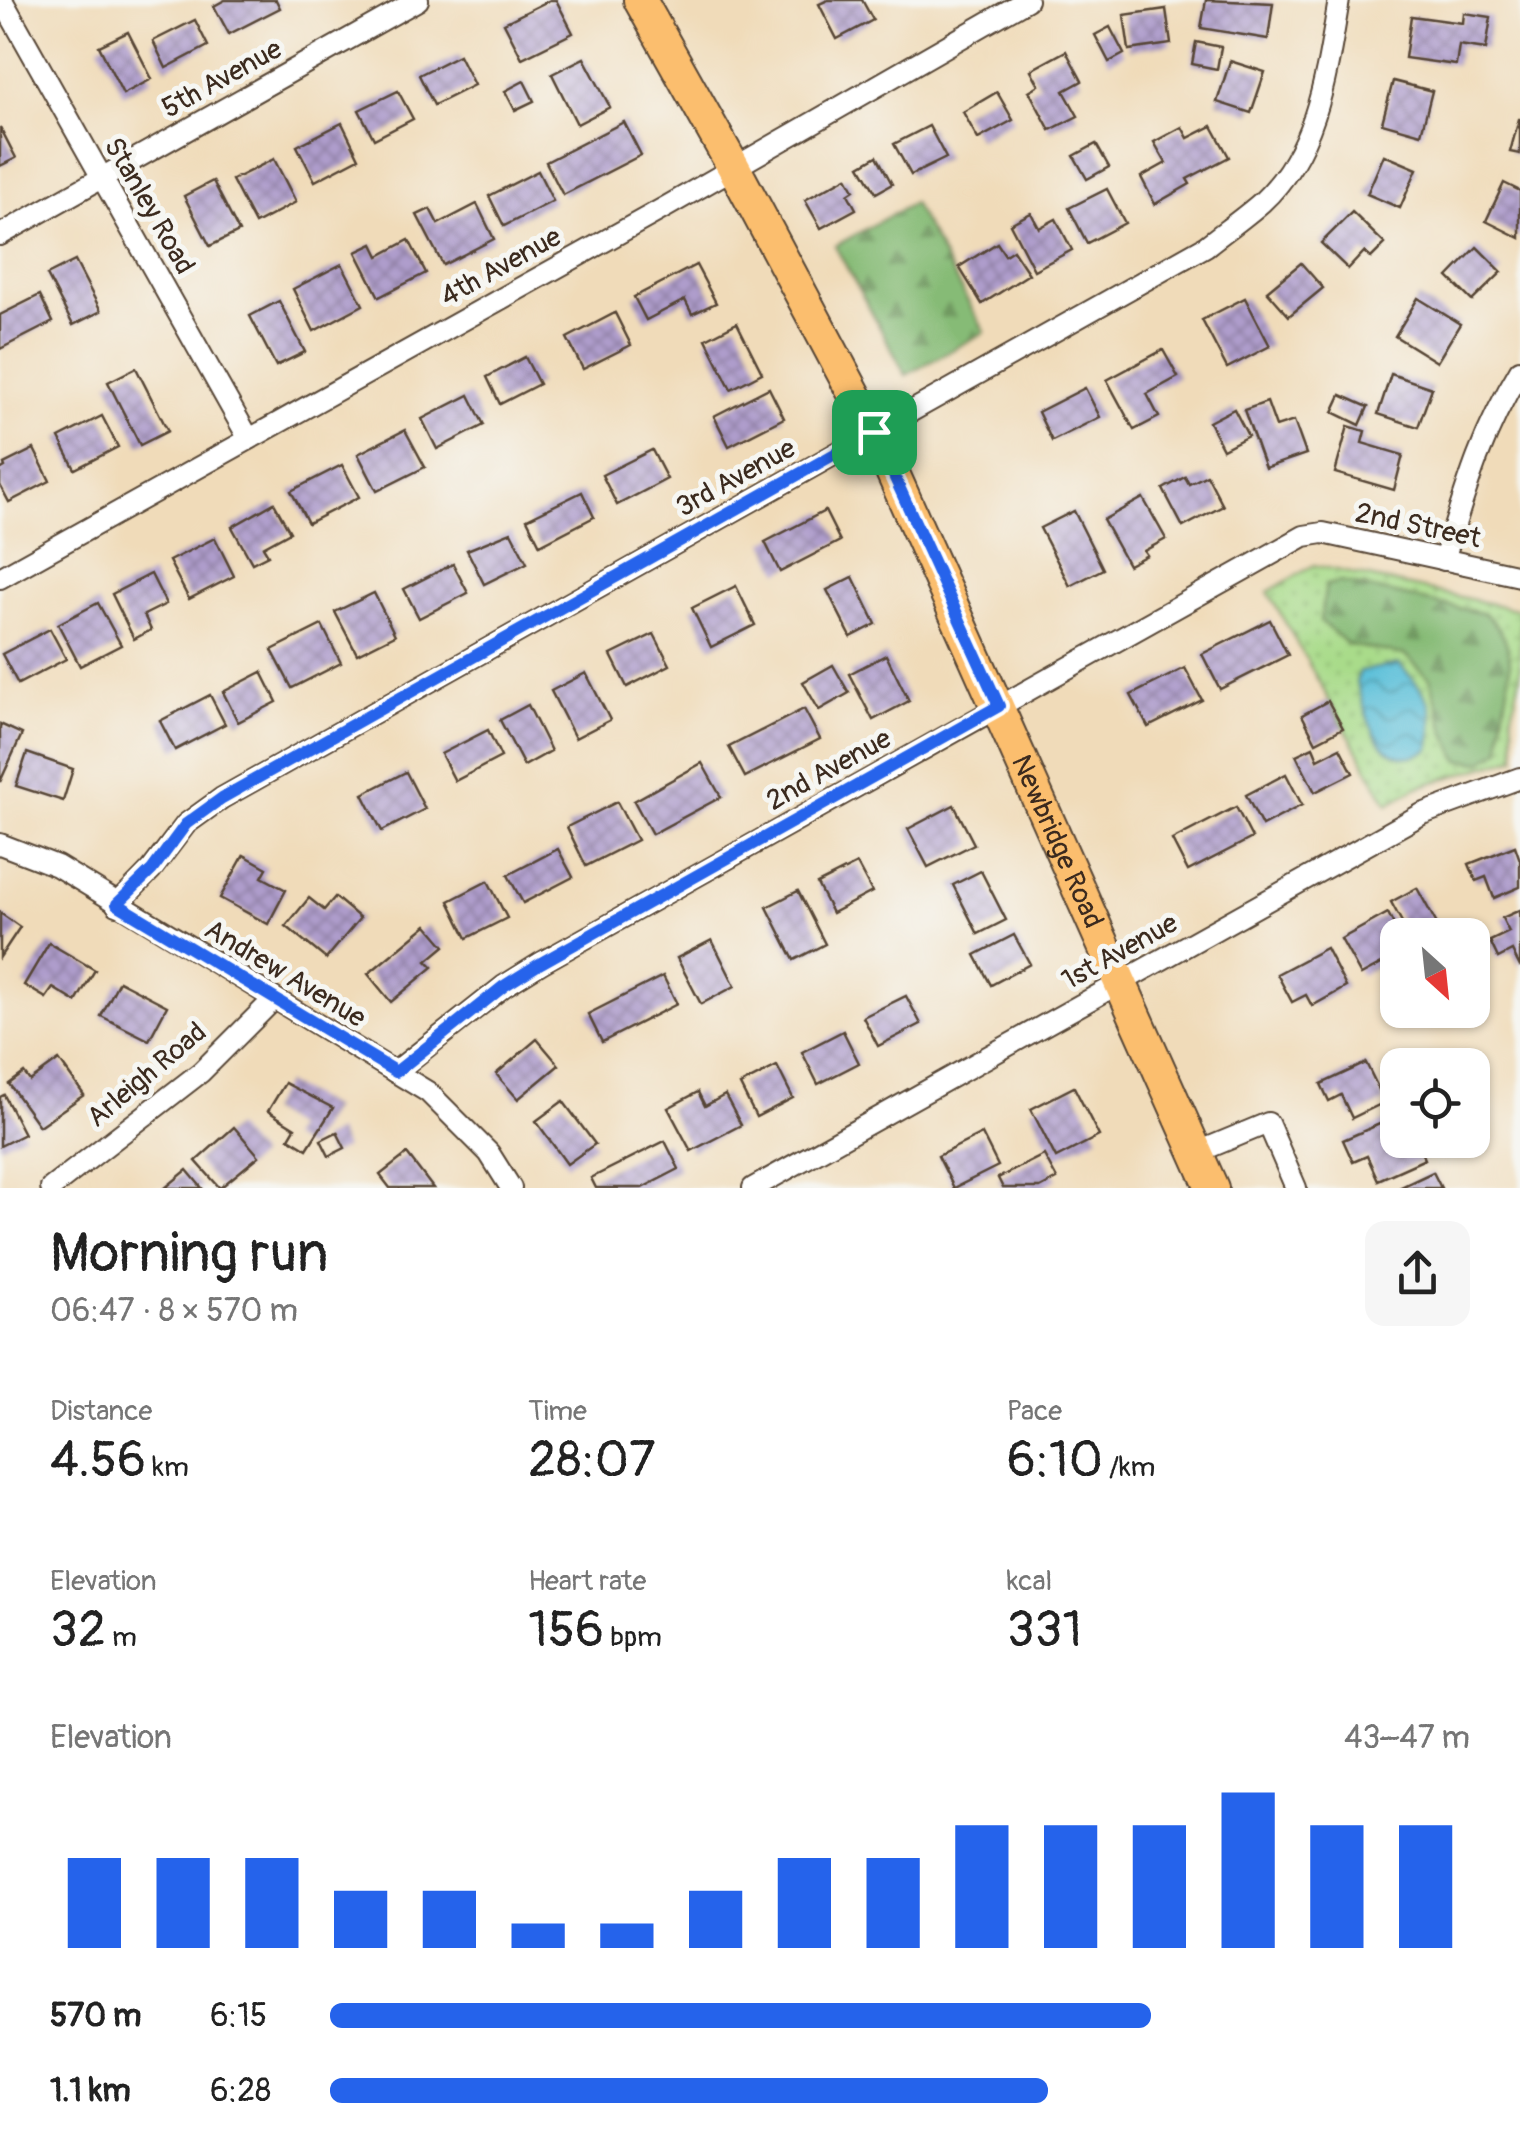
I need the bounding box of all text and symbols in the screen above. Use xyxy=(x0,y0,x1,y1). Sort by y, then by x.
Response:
street label: 5th Avenue xyxy=(156,32,288,126)
street label: Stanley Road xyxy=(96,131,202,281)
street label: 4th Avenue xyxy=(434,219,568,315)
pin xyxy=(832,390,917,475)
icon: arrive xyxy=(847,405,902,460)
street label: 3rd Avenue xyxy=(670,431,802,525)
street label: 2nd Street xyxy=(1352,496,1485,556)
street label: 2nd Avenue xyxy=(760,721,898,819)
street label: Newbridge Road xyxy=(1003,749,1111,934)
street label: 1st Avenue xyxy=(1056,906,1184,998)
street label: Andrew Avenue xyxy=(198,912,372,1036)
north arrow xyxy=(1380,918,1490,1028)
map controls xyxy=(1380,918,1490,1158)
street label: Arleigh Road xyxy=(80,1015,214,1135)
button: locate xyxy=(1380,1048,1490,1158)
text: Morning run xyxy=(50,1219,328,1288)
button: share xyxy=(1365,1221,1470,1326)
text: 06:47 · 8 × 570 m xyxy=(50,1291,298,1331)
text: Distance xyxy=(50,1394,152,1429)
text: Time xyxy=(528,1394,587,1429)
text: Pace xyxy=(1007,1394,1062,1429)
text: 4.56 xyxy=(50,1429,146,1492)
text: 28:07 xyxy=(528,1429,655,1492)
text: 6:10 xyxy=(1007,1429,1103,1492)
text: km xyxy=(146,1450,189,1485)
text: /km xyxy=(1103,1450,1155,1485)
text: Elevation xyxy=(50,1564,157,1599)
text: Heart rate xyxy=(528,1564,646,1599)
text: kcal xyxy=(1007,1564,1052,1599)
text: 32 xyxy=(50,1599,106,1662)
text: 156 xyxy=(528,1599,604,1662)
text: 331 xyxy=(1007,1599,1082,1662)
text: m xyxy=(106,1620,137,1655)
text: bpm xyxy=(604,1620,662,1655)
text: Elevation xyxy=(50,1718,172,1758)
text: 43–47 m xyxy=(1344,1718,1470,1758)
text: 570 m xyxy=(50,1996,142,2036)
text: 6:15 xyxy=(210,1996,267,2036)
text: 1.1 km xyxy=(50,2071,131,2111)
text: 6:28 xyxy=(210,2071,271,2111)

